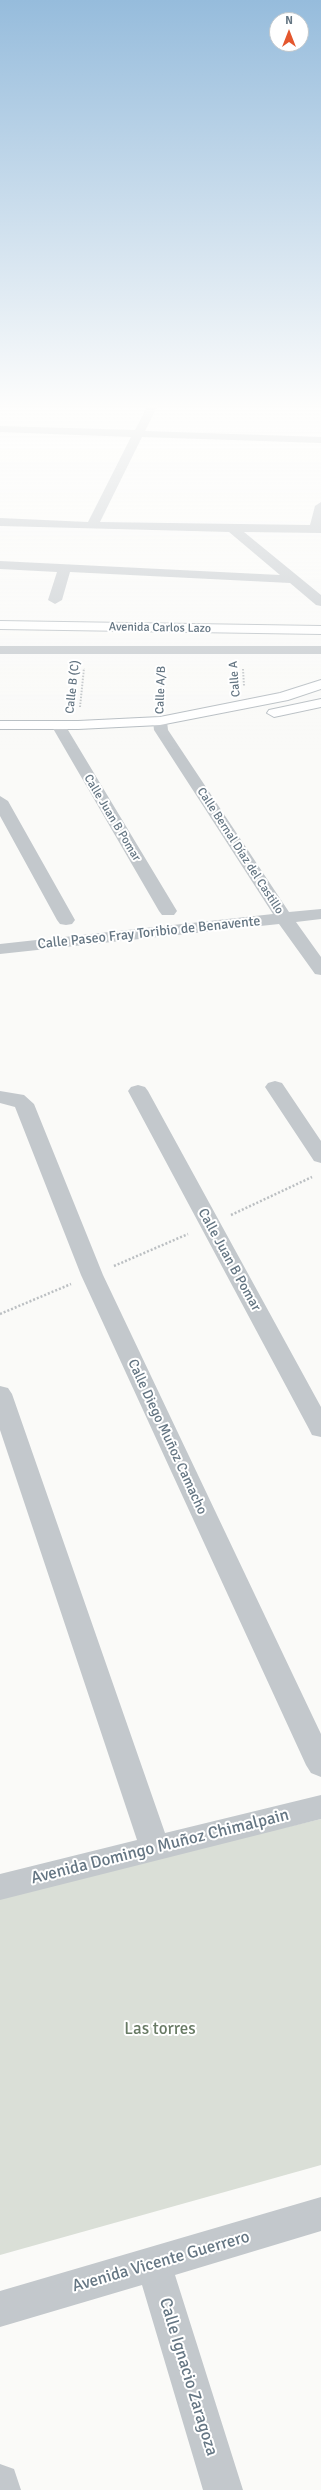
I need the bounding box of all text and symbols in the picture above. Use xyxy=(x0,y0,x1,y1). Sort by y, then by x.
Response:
north arrow xyxy=(269,12,309,52)
text: N xyxy=(285,14,293,27)
street label: Avenida Carlos Lazo xyxy=(109,620,211,636)
street label: Calle B (C) xyxy=(63,660,83,714)
street label: Calle A xyxy=(226,660,244,698)
street label: Calle A/B xyxy=(153,666,169,714)
street label: Calle Juan B Pomar xyxy=(80,772,144,864)
street label: Calle Bernal Díaz del Castillo xyxy=(194,785,286,917)
street label: Calle Paseo Fray Toribio de Benavente xyxy=(37,913,261,953)
street label: Calle Juan B Pomar xyxy=(194,1206,264,1314)
street label: Calle Diego Muñoz Camacho xyxy=(124,1357,210,1517)
street label: Avenida Domingo Muñoz Chimalpain xyxy=(29,1805,291,1889)
park label: Las torres xyxy=(124,2020,196,2040)
street label: Avenida Vicente Guerrero xyxy=(70,2227,252,2297)
street label: Calle Ignacio Zaragoza xyxy=(154,2296,222,2458)

